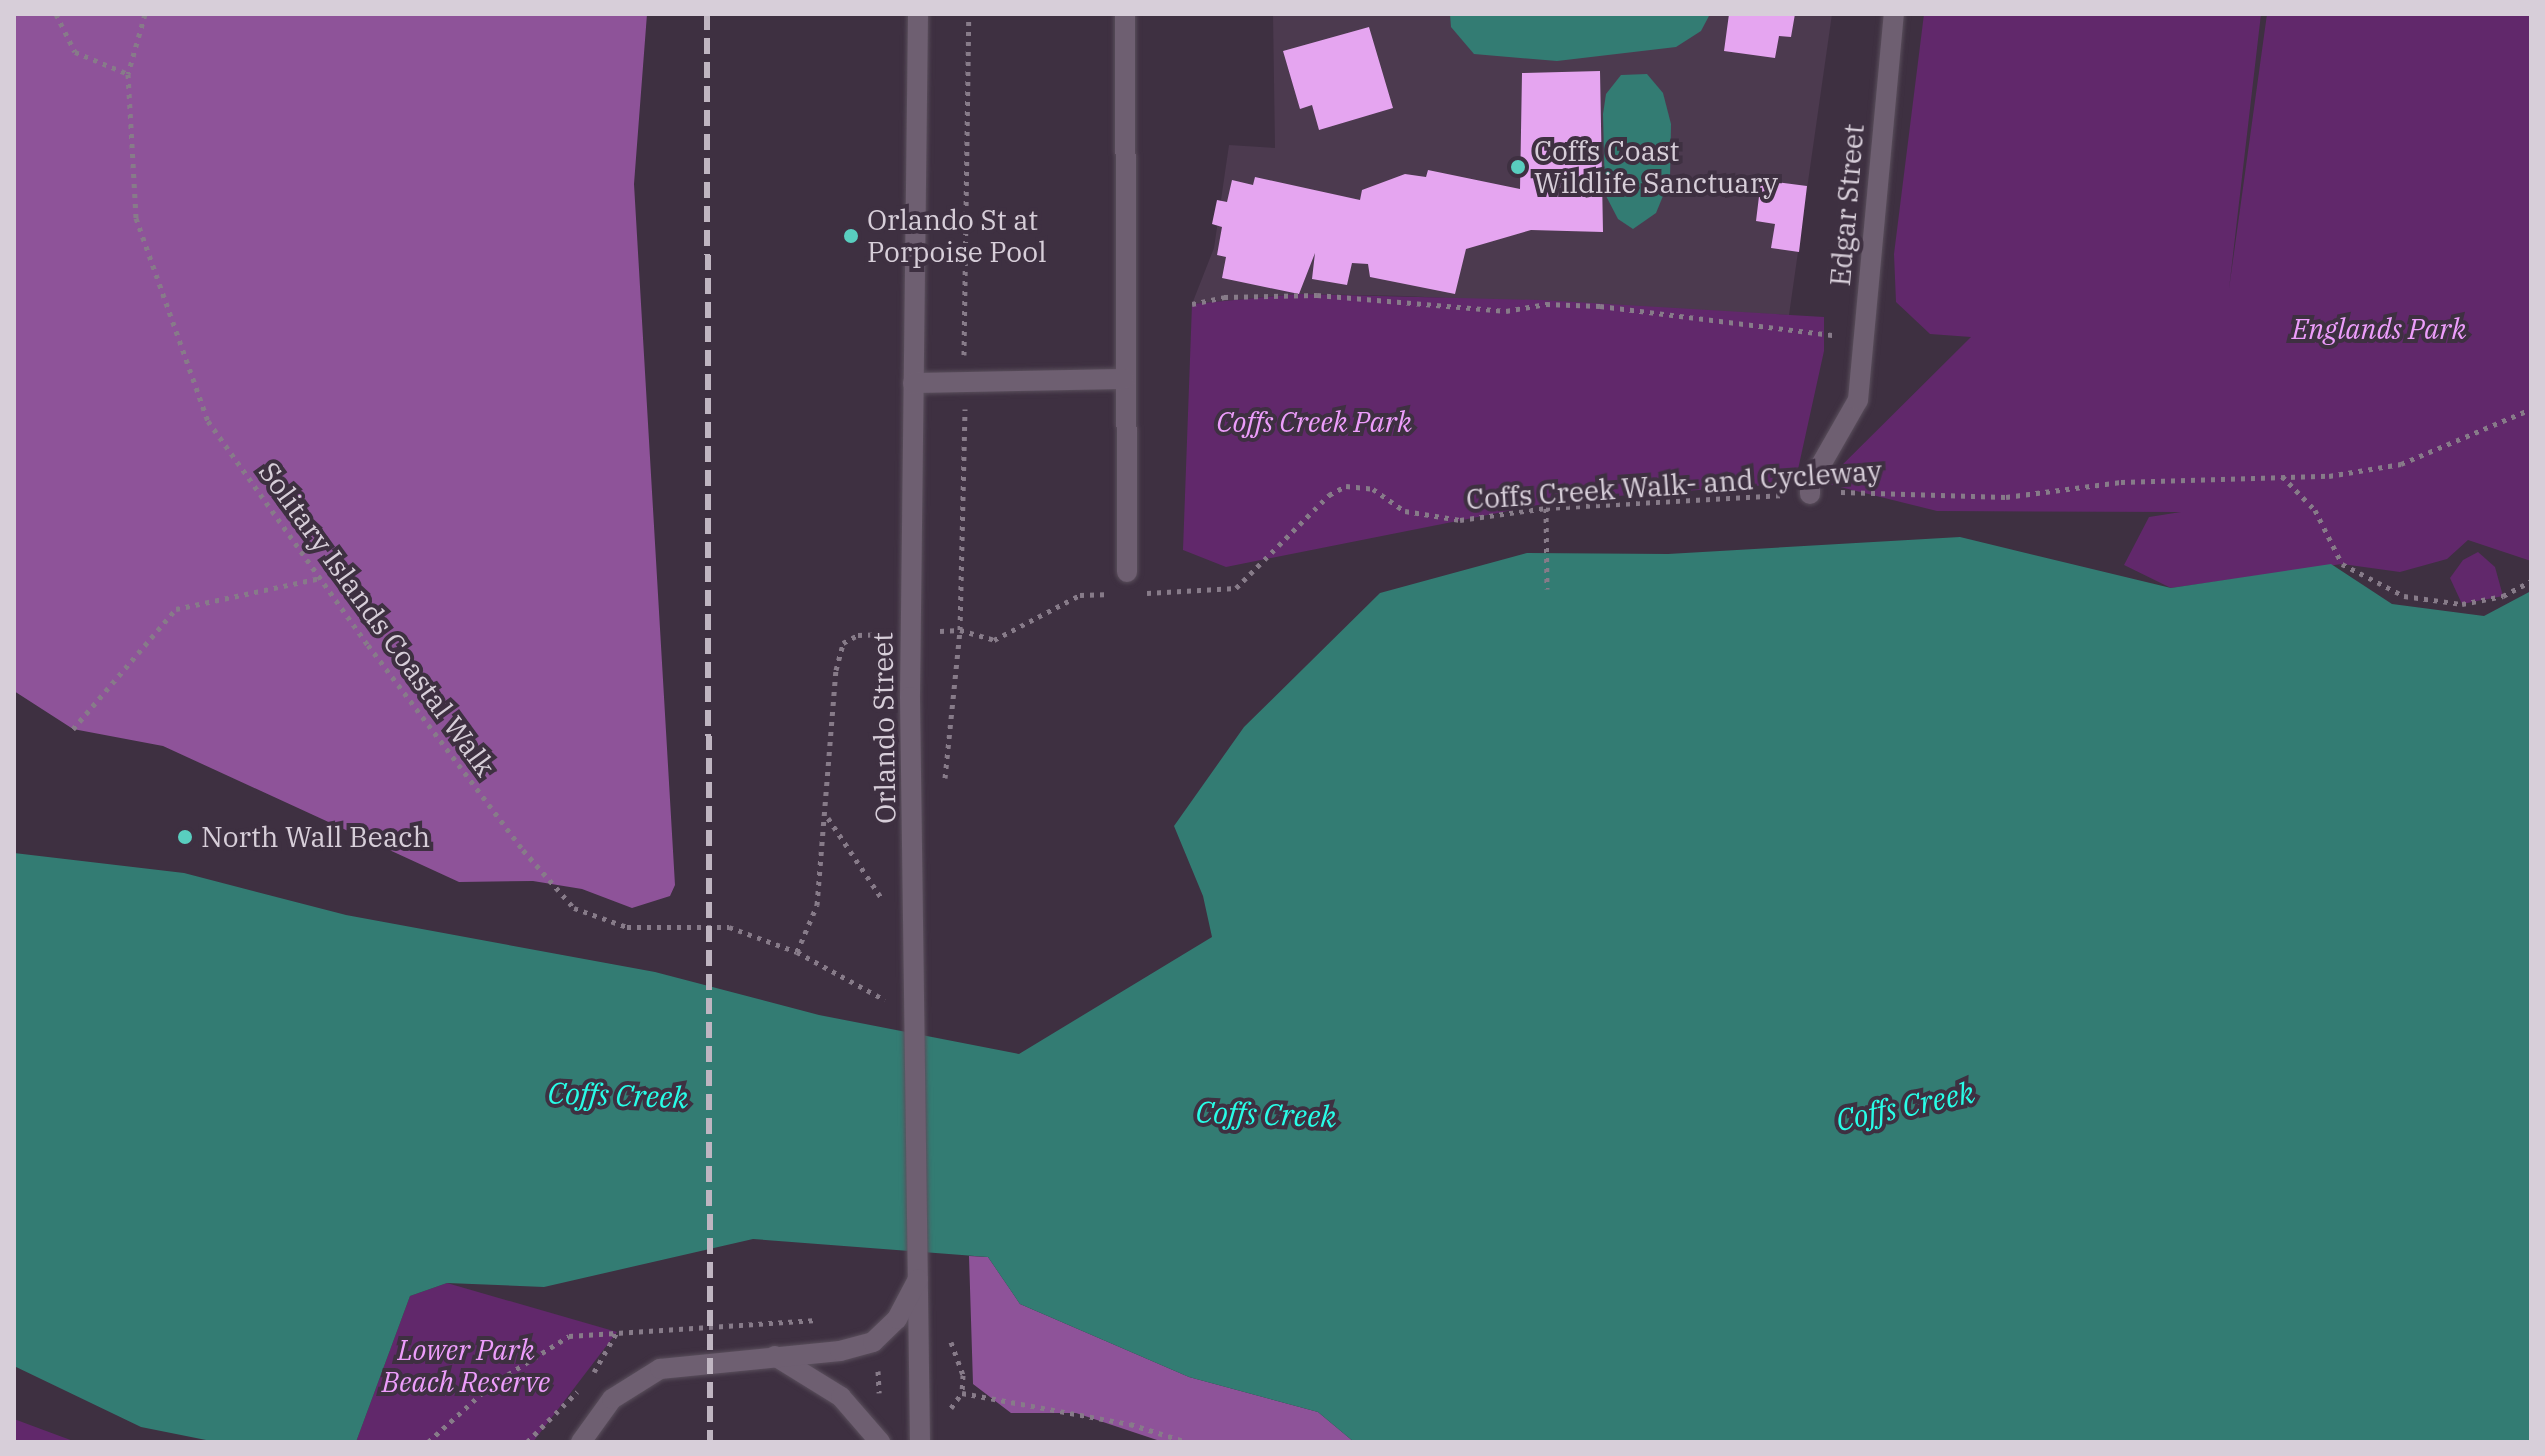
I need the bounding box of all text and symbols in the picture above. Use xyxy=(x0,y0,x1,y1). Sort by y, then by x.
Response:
street label: Edgar Street xyxy=(1823,123,1871,287)
place label: Coffs Coast Wildlife Sanctuary xyxy=(1534,134,1778,200)
marker: Coffs Coast Wildlife Sanctuary xyxy=(1509,158,1527,176)
place label: Orlando St at Porpoise Pool xyxy=(867,203,1047,269)
marker: Orlando St at Porpoise Pool xyxy=(842,227,860,245)
park label: Englands Park xyxy=(2292,312,2466,346)
park label: Coffs Creek Park xyxy=(1216,405,1412,439)
street label: Coffs Creek Walk- and Cycleway xyxy=(1465,454,1883,516)
street label: Solitary Islands Coastal Walk xyxy=(252,456,502,782)
street label: Orlando Street xyxy=(866,632,902,824)
place label: North Wall Beach xyxy=(201,820,430,854)
marker: North Wall Beach xyxy=(176,828,194,846)
water label: Coffs Creek xyxy=(1832,1074,1978,1138)
water label: Coffs Creek xyxy=(547,1075,689,1115)
water label: Coffs Creek xyxy=(1195,1094,1337,1134)
park label: Lower Park Beach Reserve xyxy=(382,1333,550,1399)

